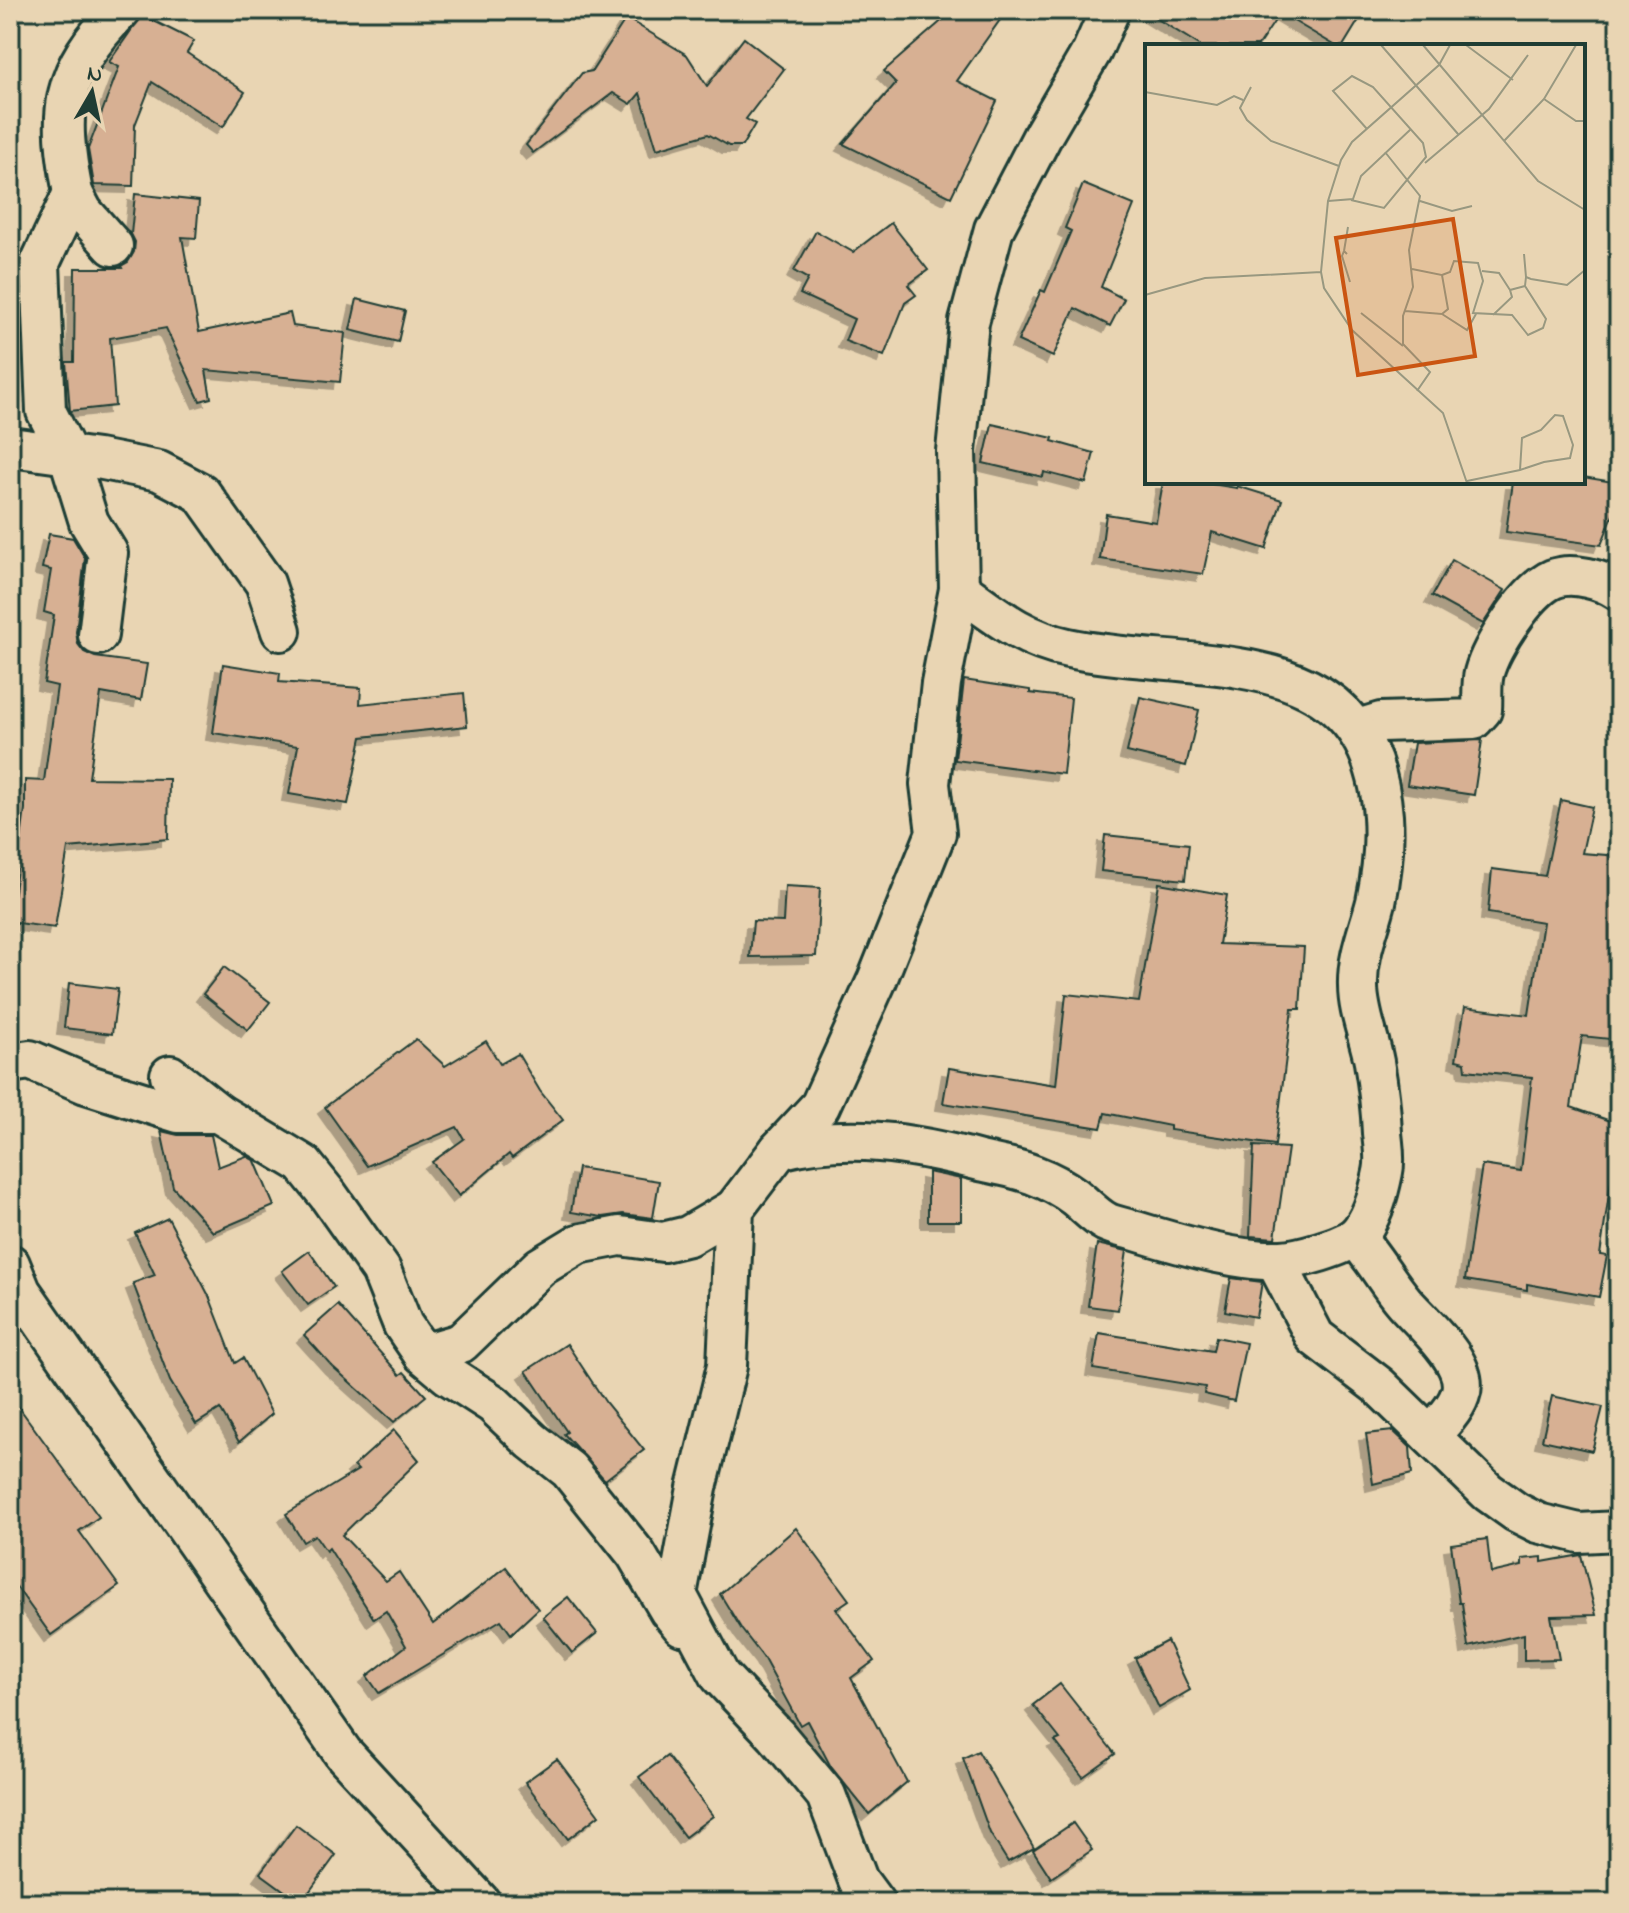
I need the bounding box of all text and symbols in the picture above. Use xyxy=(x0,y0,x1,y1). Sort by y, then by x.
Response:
inset map xyxy=(1145,44,1585,484)
north arrow xyxy=(52,52,132,132)
text: N xyxy=(85,58,105,92)

